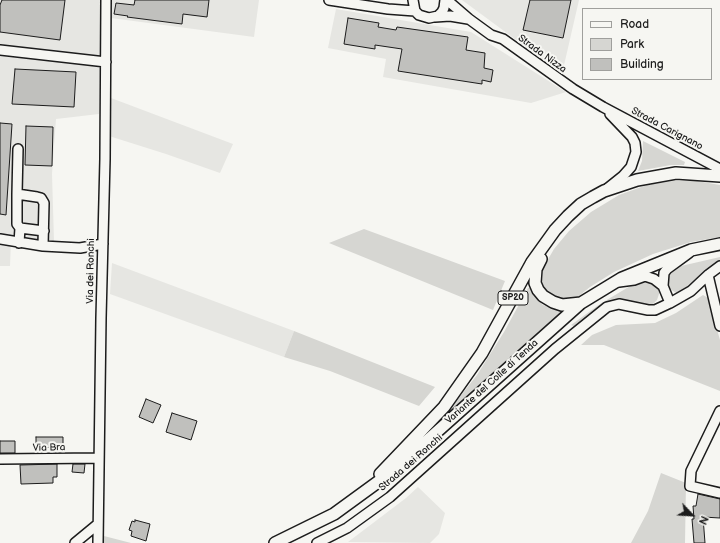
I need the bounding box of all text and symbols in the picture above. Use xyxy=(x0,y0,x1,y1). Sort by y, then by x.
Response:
legend xyxy=(582,8,712,80)
text: Road xyxy=(620,17,649,32)
street label: Strada Nizza xyxy=(515,32,569,76)
text: Park xyxy=(620,37,644,52)
text: Building xyxy=(620,57,664,72)
street label: Strada Carignano xyxy=(629,105,705,153)
street label: Via dei Ronchi xyxy=(84,238,98,304)
road number: SP20 xyxy=(498,291,528,305)
street label: Variante del Colle di Tenda xyxy=(443,337,541,427)
street label: Strada dei Ronchi xyxy=(377,432,445,494)
street label: Via Bra xyxy=(32,442,66,454)
north arrow xyxy=(672,495,712,535)
text: N xyxy=(696,514,711,527)

